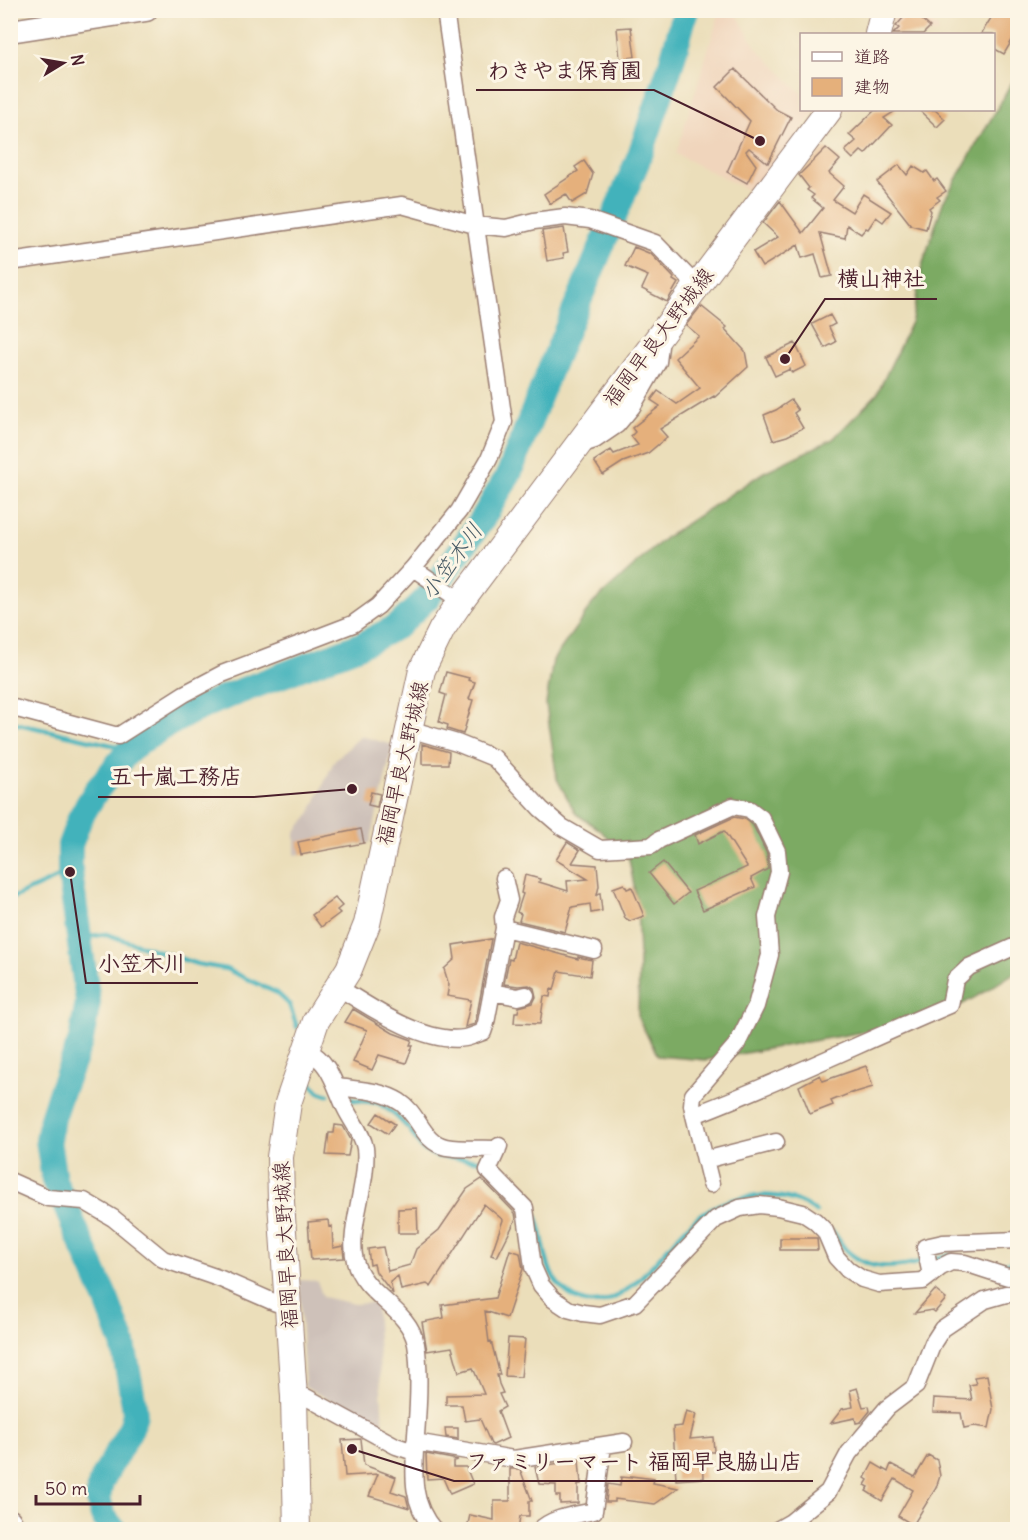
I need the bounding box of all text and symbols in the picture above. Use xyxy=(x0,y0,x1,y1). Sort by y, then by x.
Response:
north arrow xyxy=(33,33,93,93)
legend xyxy=(800,33,995,111)
text: 道路 xyxy=(854,45,890,68)
callout: わきやま保育園 xyxy=(476,50,654,90)
text: N xyxy=(67,53,89,67)
text: わきやま保育園 xyxy=(488,56,642,84)
text: 建物 xyxy=(854,75,890,98)
callout: 横山神社 xyxy=(825,259,937,299)
street label: 福岡早良大野城線 xyxy=(597,262,719,412)
text: 横山神社 xyxy=(837,264,925,292)
water label: 小笠木川 xyxy=(414,517,488,605)
street label: 福岡早良大野城線 xyxy=(370,678,434,848)
callout: 五十嵐工務店 xyxy=(98,757,254,797)
text: 五十嵐工務店 xyxy=(110,762,242,790)
callout: 小笠木川 xyxy=(86,943,198,983)
text: 小笠木川 xyxy=(98,949,186,977)
street label: 福岡早良大野城線 xyxy=(267,1160,303,1330)
callout: ファミリーマート 福岡早良脇山店 xyxy=(454,1441,813,1481)
text: ファミリーマート 福岡早良脇山店 xyxy=(466,1447,802,1475)
scale bar xyxy=(36,1468,140,1506)
text: 50 m xyxy=(45,1477,87,1500)

